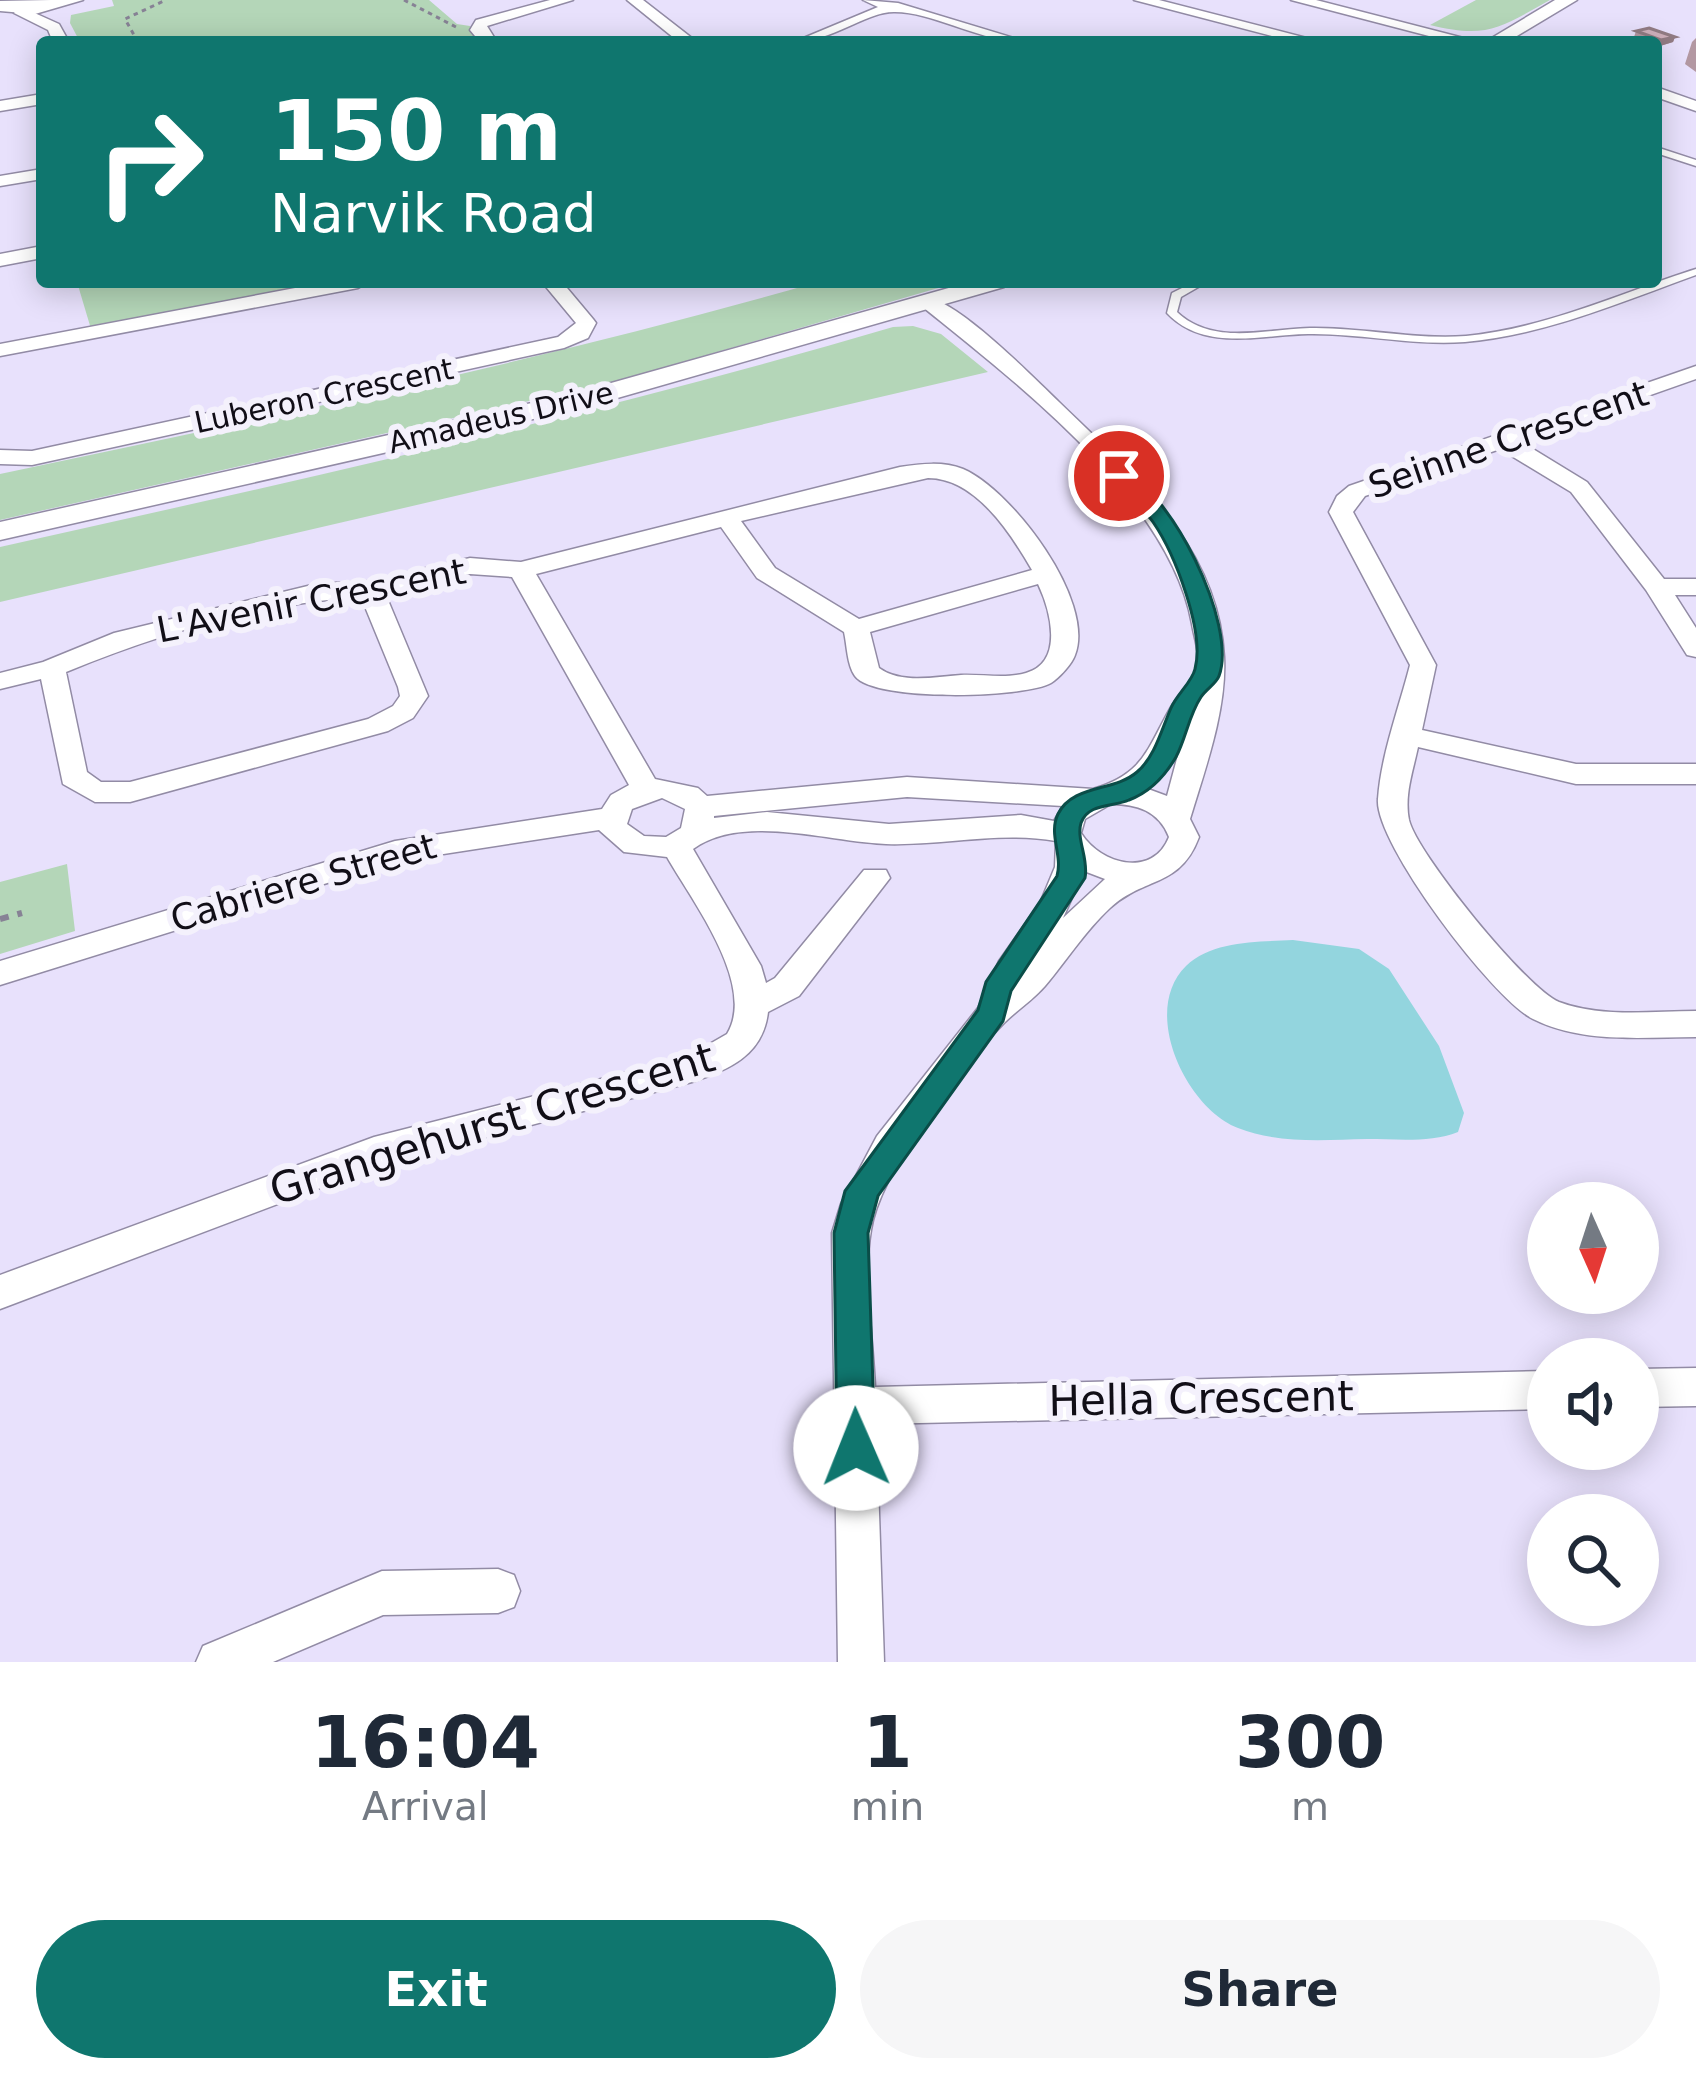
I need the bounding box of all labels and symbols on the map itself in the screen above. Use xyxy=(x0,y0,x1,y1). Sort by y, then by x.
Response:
street label: Luberon Crescent xyxy=(191,351,457,440)
street label: Seinne Crescent xyxy=(1363,372,1653,507)
street label: Amadeus Drive xyxy=(385,375,617,460)
pin xyxy=(1068,425,1170,527)
street label: L'Avenir Crescent xyxy=(153,550,469,651)
street label: Cabriere Street xyxy=(166,825,440,940)
street label: Grangehurst Crescent xyxy=(264,1032,720,1214)
north arrow xyxy=(1527,1182,1659,1314)
street label: Hella Crescent xyxy=(1048,1371,1354,1426)
position arrow xyxy=(793,1385,919,1511)

